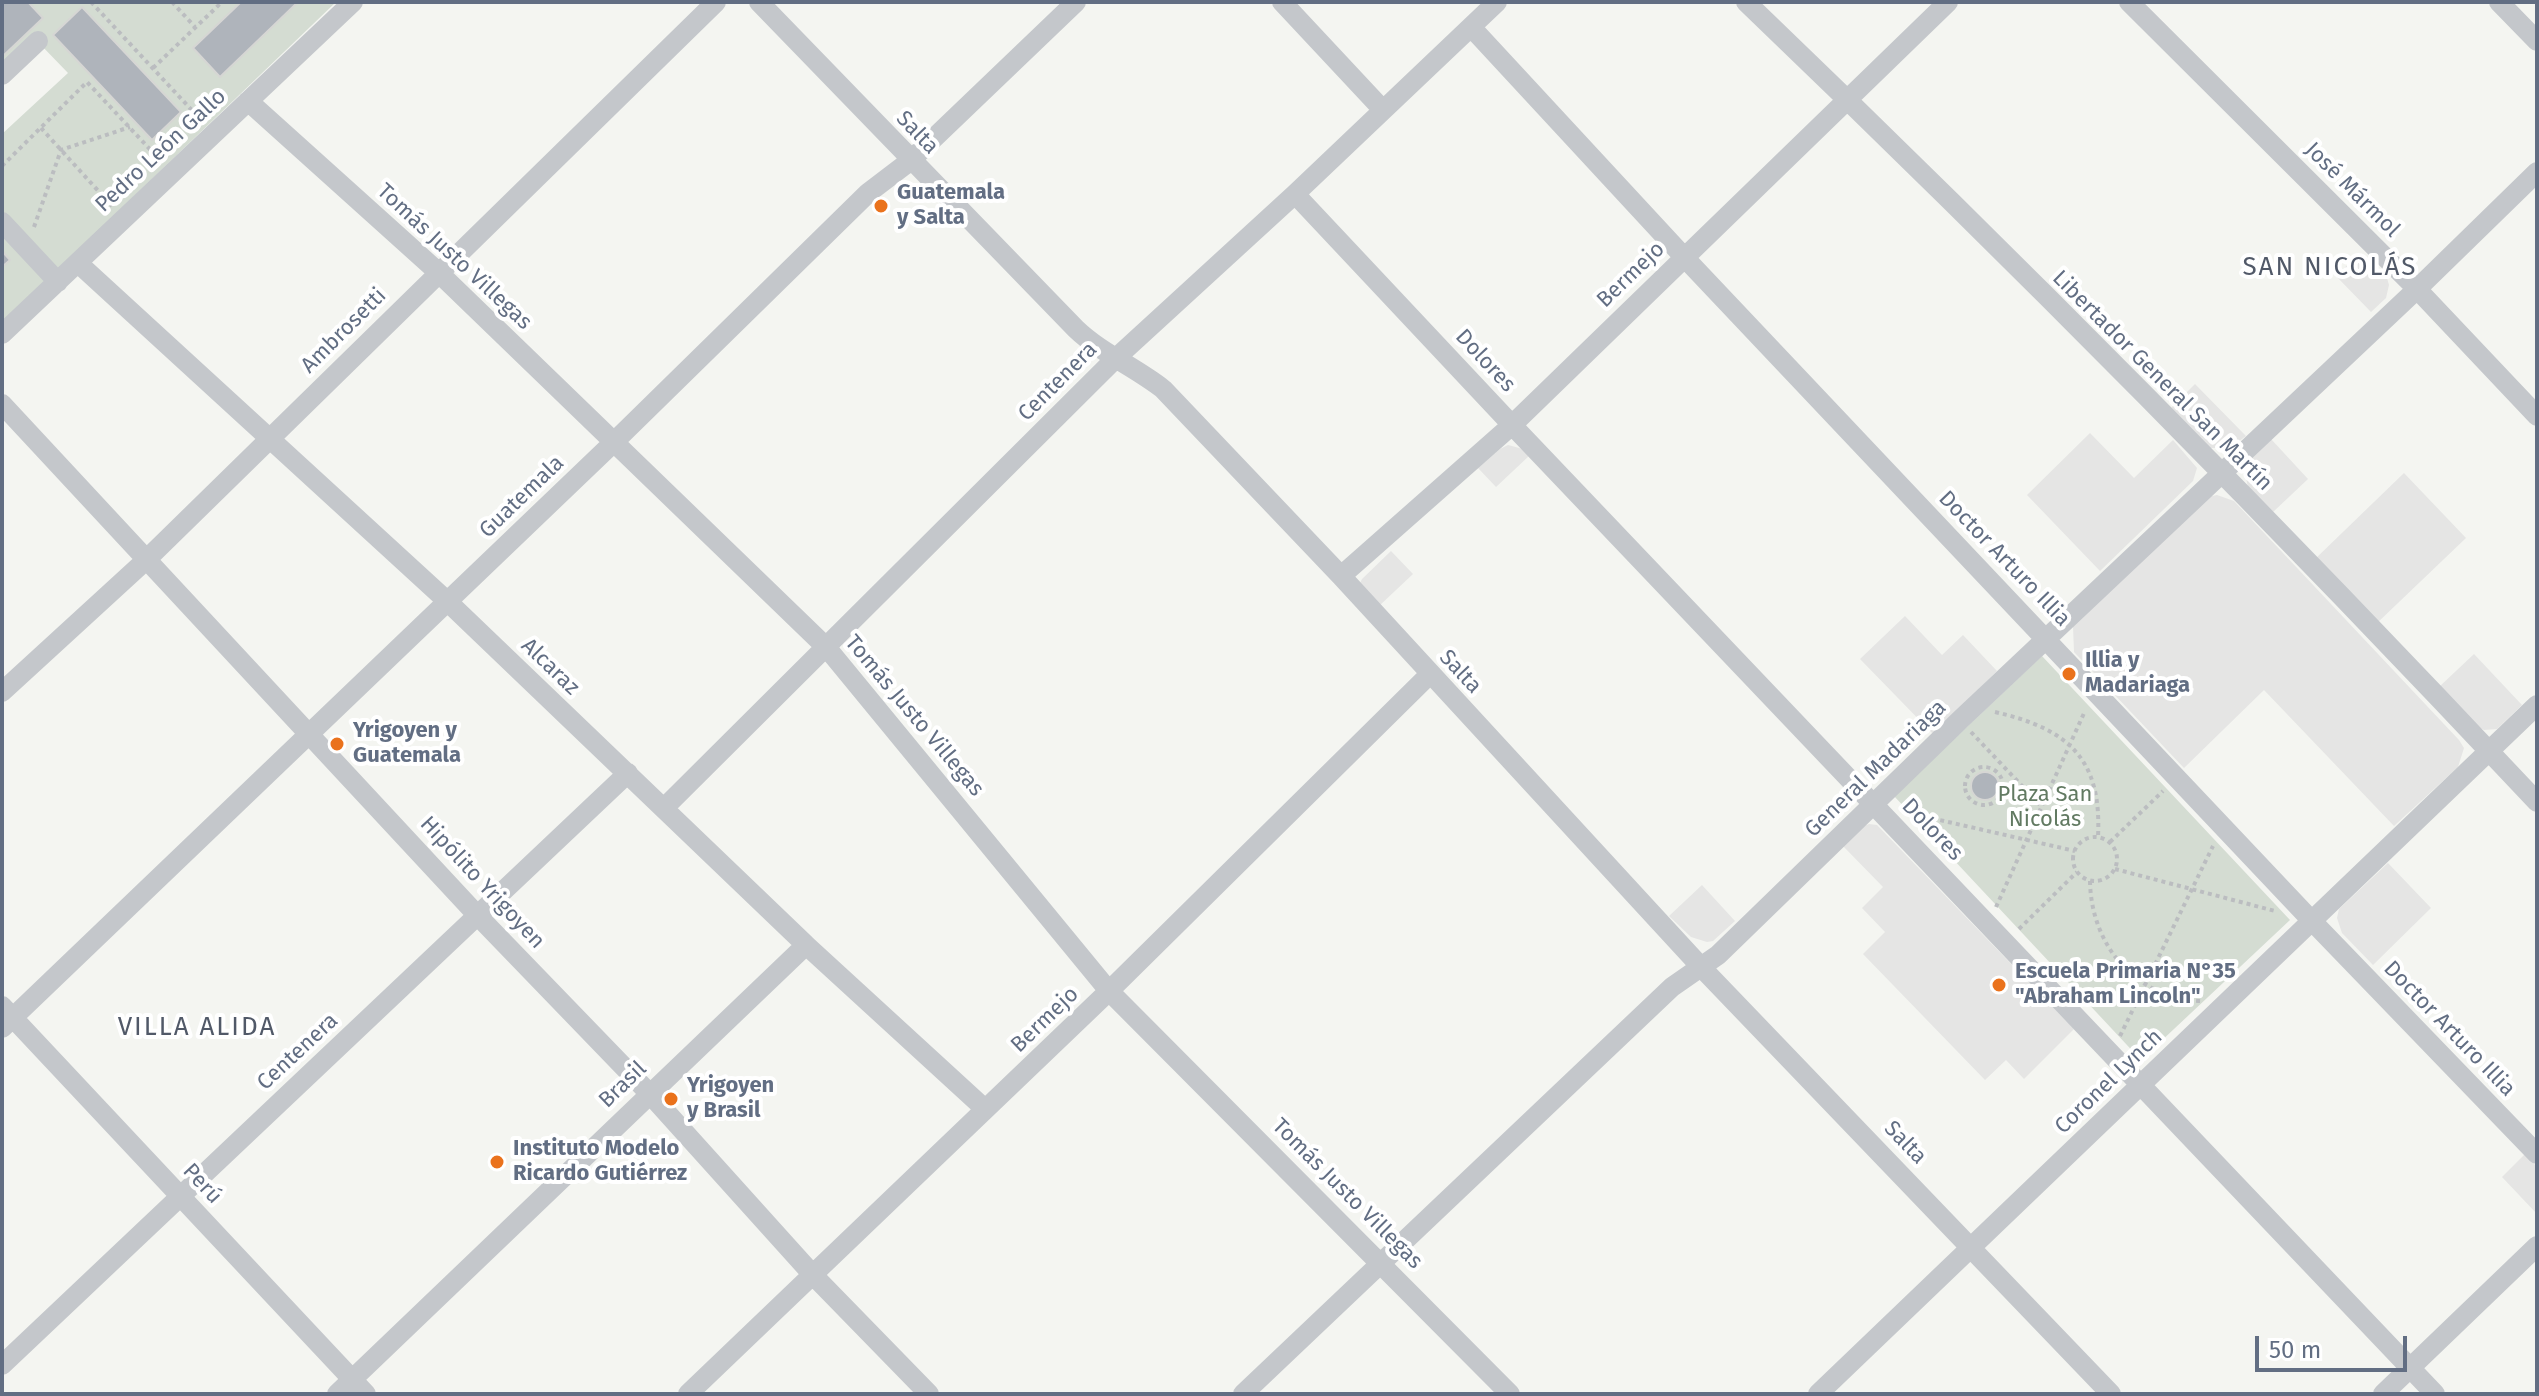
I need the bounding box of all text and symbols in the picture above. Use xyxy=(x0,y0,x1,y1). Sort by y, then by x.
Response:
street label: Pedro León Gallo xyxy=(90,84,232,218)
street label: Salta xyxy=(890,106,944,160)
street label: José Mármol xyxy=(2299,137,2405,243)
street label: Tomás Justo Villegas xyxy=(371,178,537,336)
place label: Guatemala y Salta xyxy=(897,180,1005,232)
marker: Guatemala y Salta xyxy=(872,197,890,215)
street label: Bermejo xyxy=(1592,236,1670,314)
district label: SAN NICOLÁS xyxy=(2242,252,2418,284)
street label: Libertador General San Martín xyxy=(2046,265,2278,497)
street label: Ambrosetti xyxy=(296,283,392,379)
street label: Dolores xyxy=(1449,324,1521,398)
street label: Centenera xyxy=(1013,337,1103,427)
street label: Guatemala xyxy=(474,450,570,544)
street label: Doctor Arturo Illia xyxy=(1933,486,2075,632)
street label: Tomás Justo Villegas xyxy=(839,630,989,802)
street label: Alcaraz xyxy=(515,633,585,701)
street label: Salta xyxy=(1433,645,1487,699)
place label: Illia y Madariaga xyxy=(2085,648,2190,700)
marker: Illia y Madariaga xyxy=(2060,665,2078,683)
street label: General Madariaga xyxy=(1800,695,1952,843)
place label: Yrigoyen y Guatemala xyxy=(353,718,461,770)
marker: Yrigoyen y Guatemala xyxy=(328,735,346,753)
park label: Plaza San Nicolás xyxy=(1998,782,2092,834)
street label: Dolores xyxy=(1896,793,1968,867)
street label: Hipólito Yrigoyen xyxy=(414,811,550,955)
street label: Doctor Arturo Illia xyxy=(2378,956,2520,1102)
place label: Escuela Primaria N°35 "Abraham Lincoln" xyxy=(2015,959,2236,1010)
marker: Escuela Primaria N°35 "Abraham Lincoln" xyxy=(1990,976,2008,994)
street label: Bermejo xyxy=(1006,981,1084,1059)
street label: Centenera xyxy=(252,1008,344,1096)
district label: VILLA ALIDA xyxy=(118,1012,276,1044)
street label: Coronel Lynch xyxy=(2050,1024,2168,1140)
street label: Brasil xyxy=(594,1056,652,1114)
place label: Yrigoyen y Brasil xyxy=(687,1073,774,1124)
marker: Yrigoyen y Brasil xyxy=(662,1090,680,1108)
street label: Tomás Justo Villegas xyxy=(1266,1113,1428,1275)
street label: Salta xyxy=(1878,1116,1932,1170)
place label: Instituto Modelo Ricardo Gutiérrez xyxy=(513,1136,687,1188)
marker: Instituto Modelo Ricardo Gutiérrez xyxy=(488,1153,506,1171)
street label: Perú xyxy=(177,1158,227,1210)
scale bar xyxy=(2259,1320,2411,1370)
text: 50 m xyxy=(2269,1336,2321,1364)

